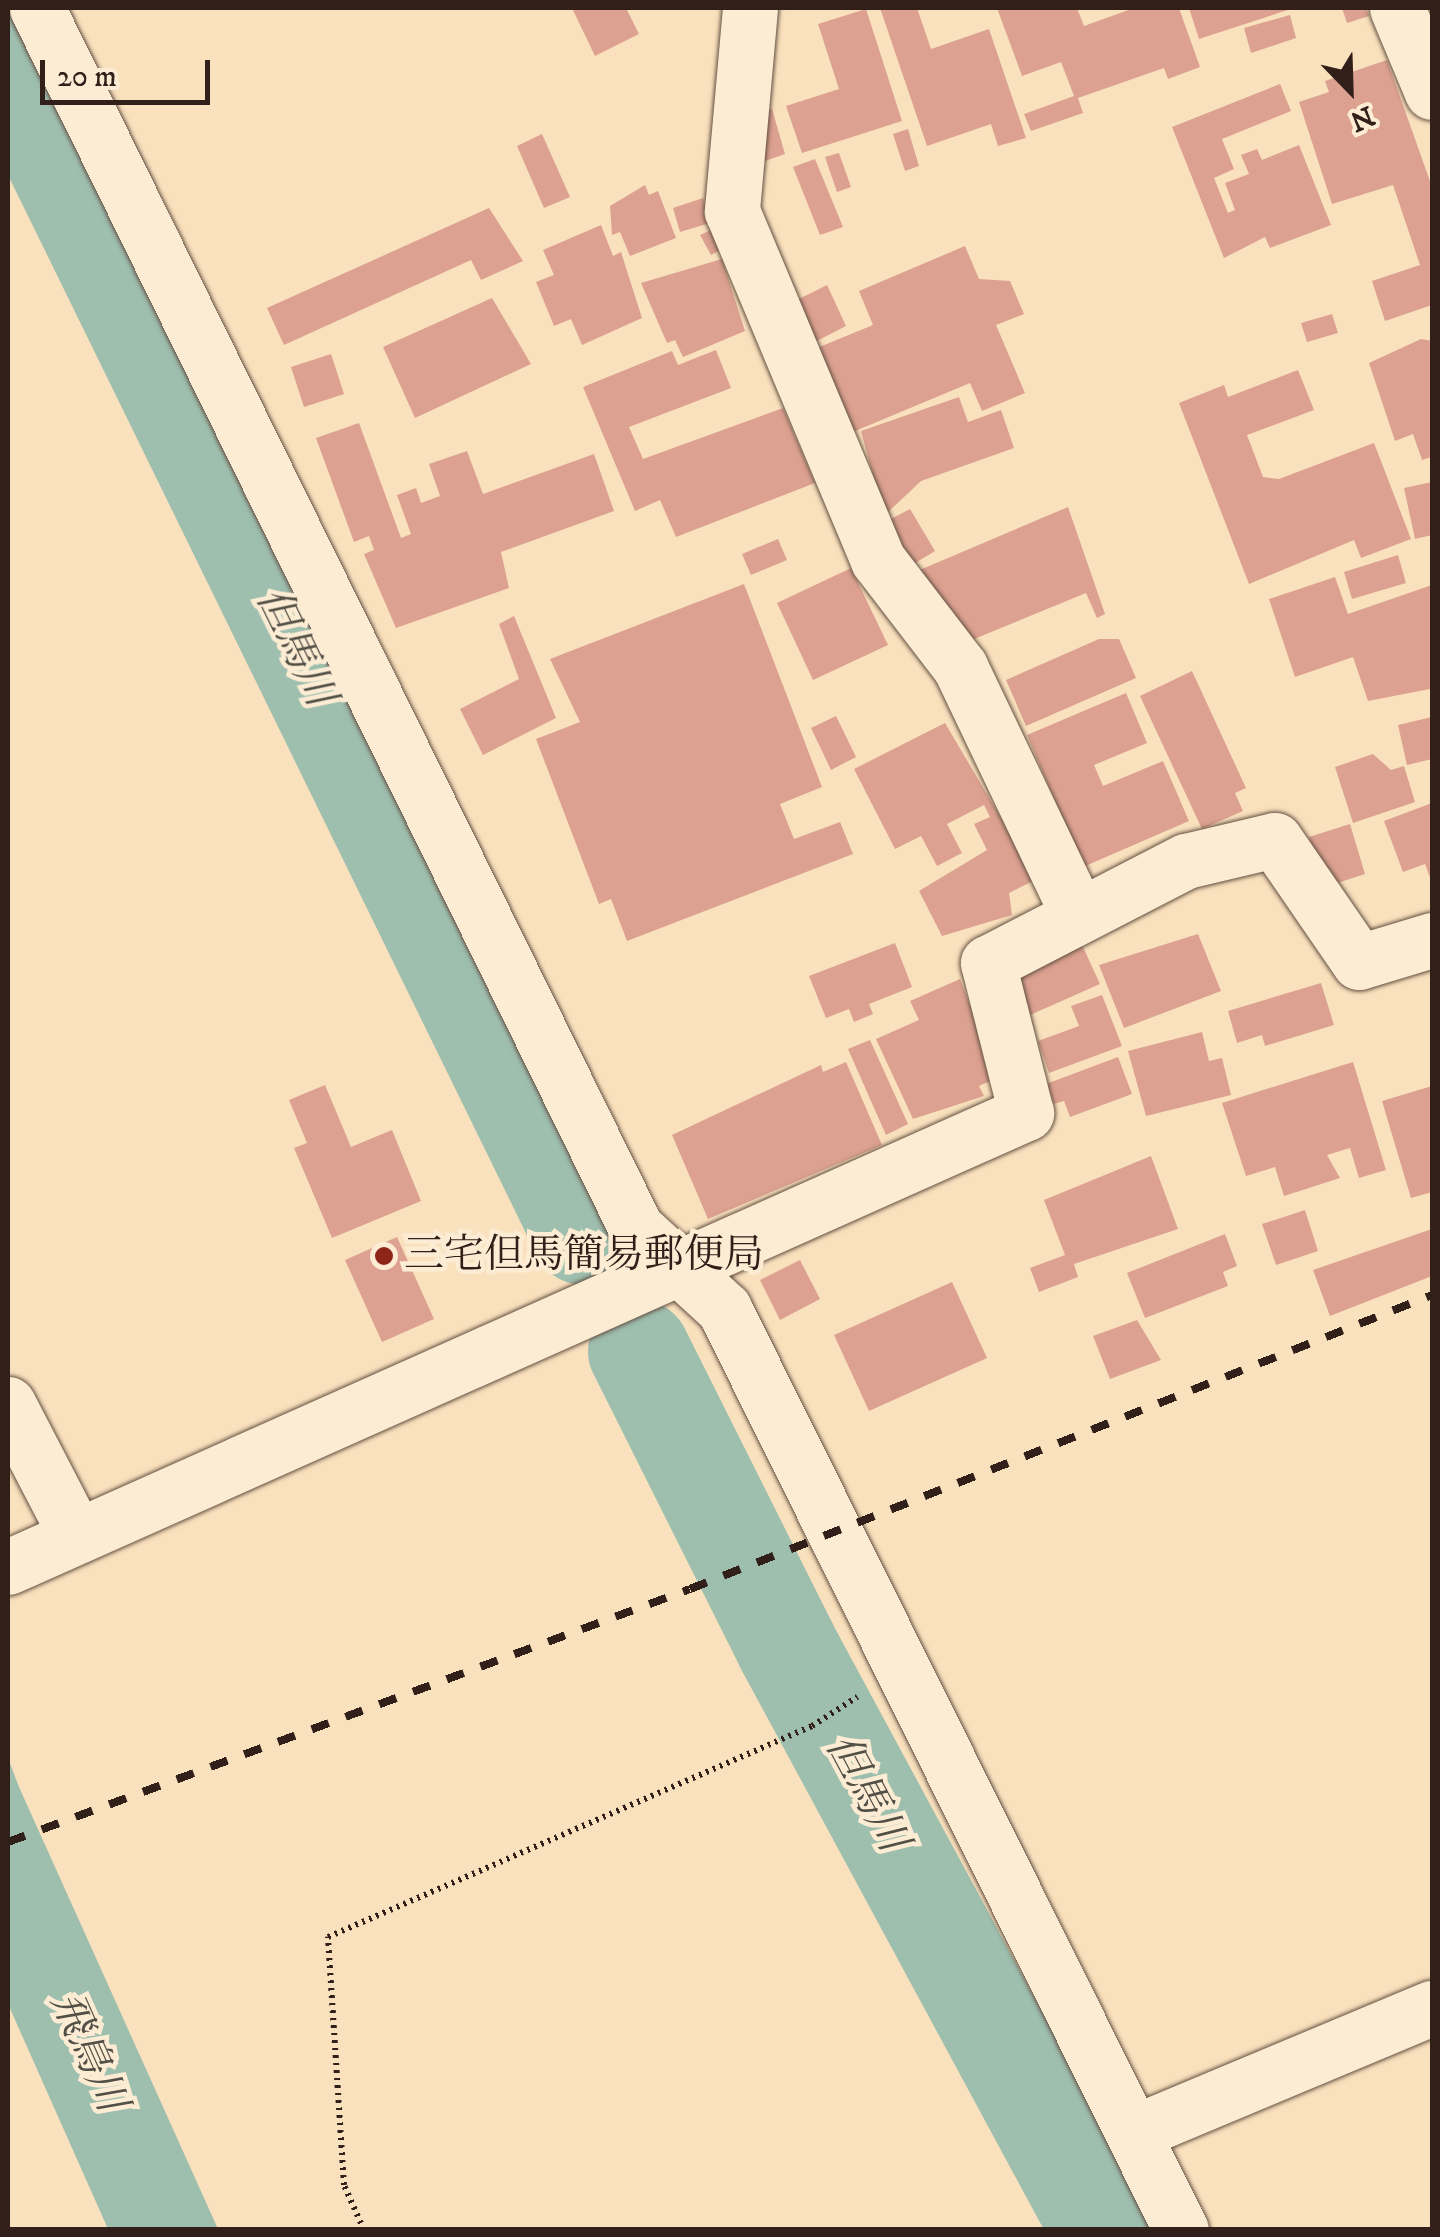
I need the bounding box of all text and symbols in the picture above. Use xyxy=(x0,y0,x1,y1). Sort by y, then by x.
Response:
scale bar xyxy=(45,40,215,102)
north arrow xyxy=(1300,40,1400,140)
text: 20 m xyxy=(57,59,117,96)
text: N xyxy=(1345,97,1379,139)
water label: 但馬川 xyxy=(245,579,345,715)
place label: 三宅但馬簡易郵便局 xyxy=(404,1232,764,1280)
marker: 三宅但馬簡易郵便局 xyxy=(373,1245,395,1267)
water label: 但馬川 xyxy=(814,1726,918,1860)
water label: 飛鳥川 xyxy=(39,1984,137,2120)

